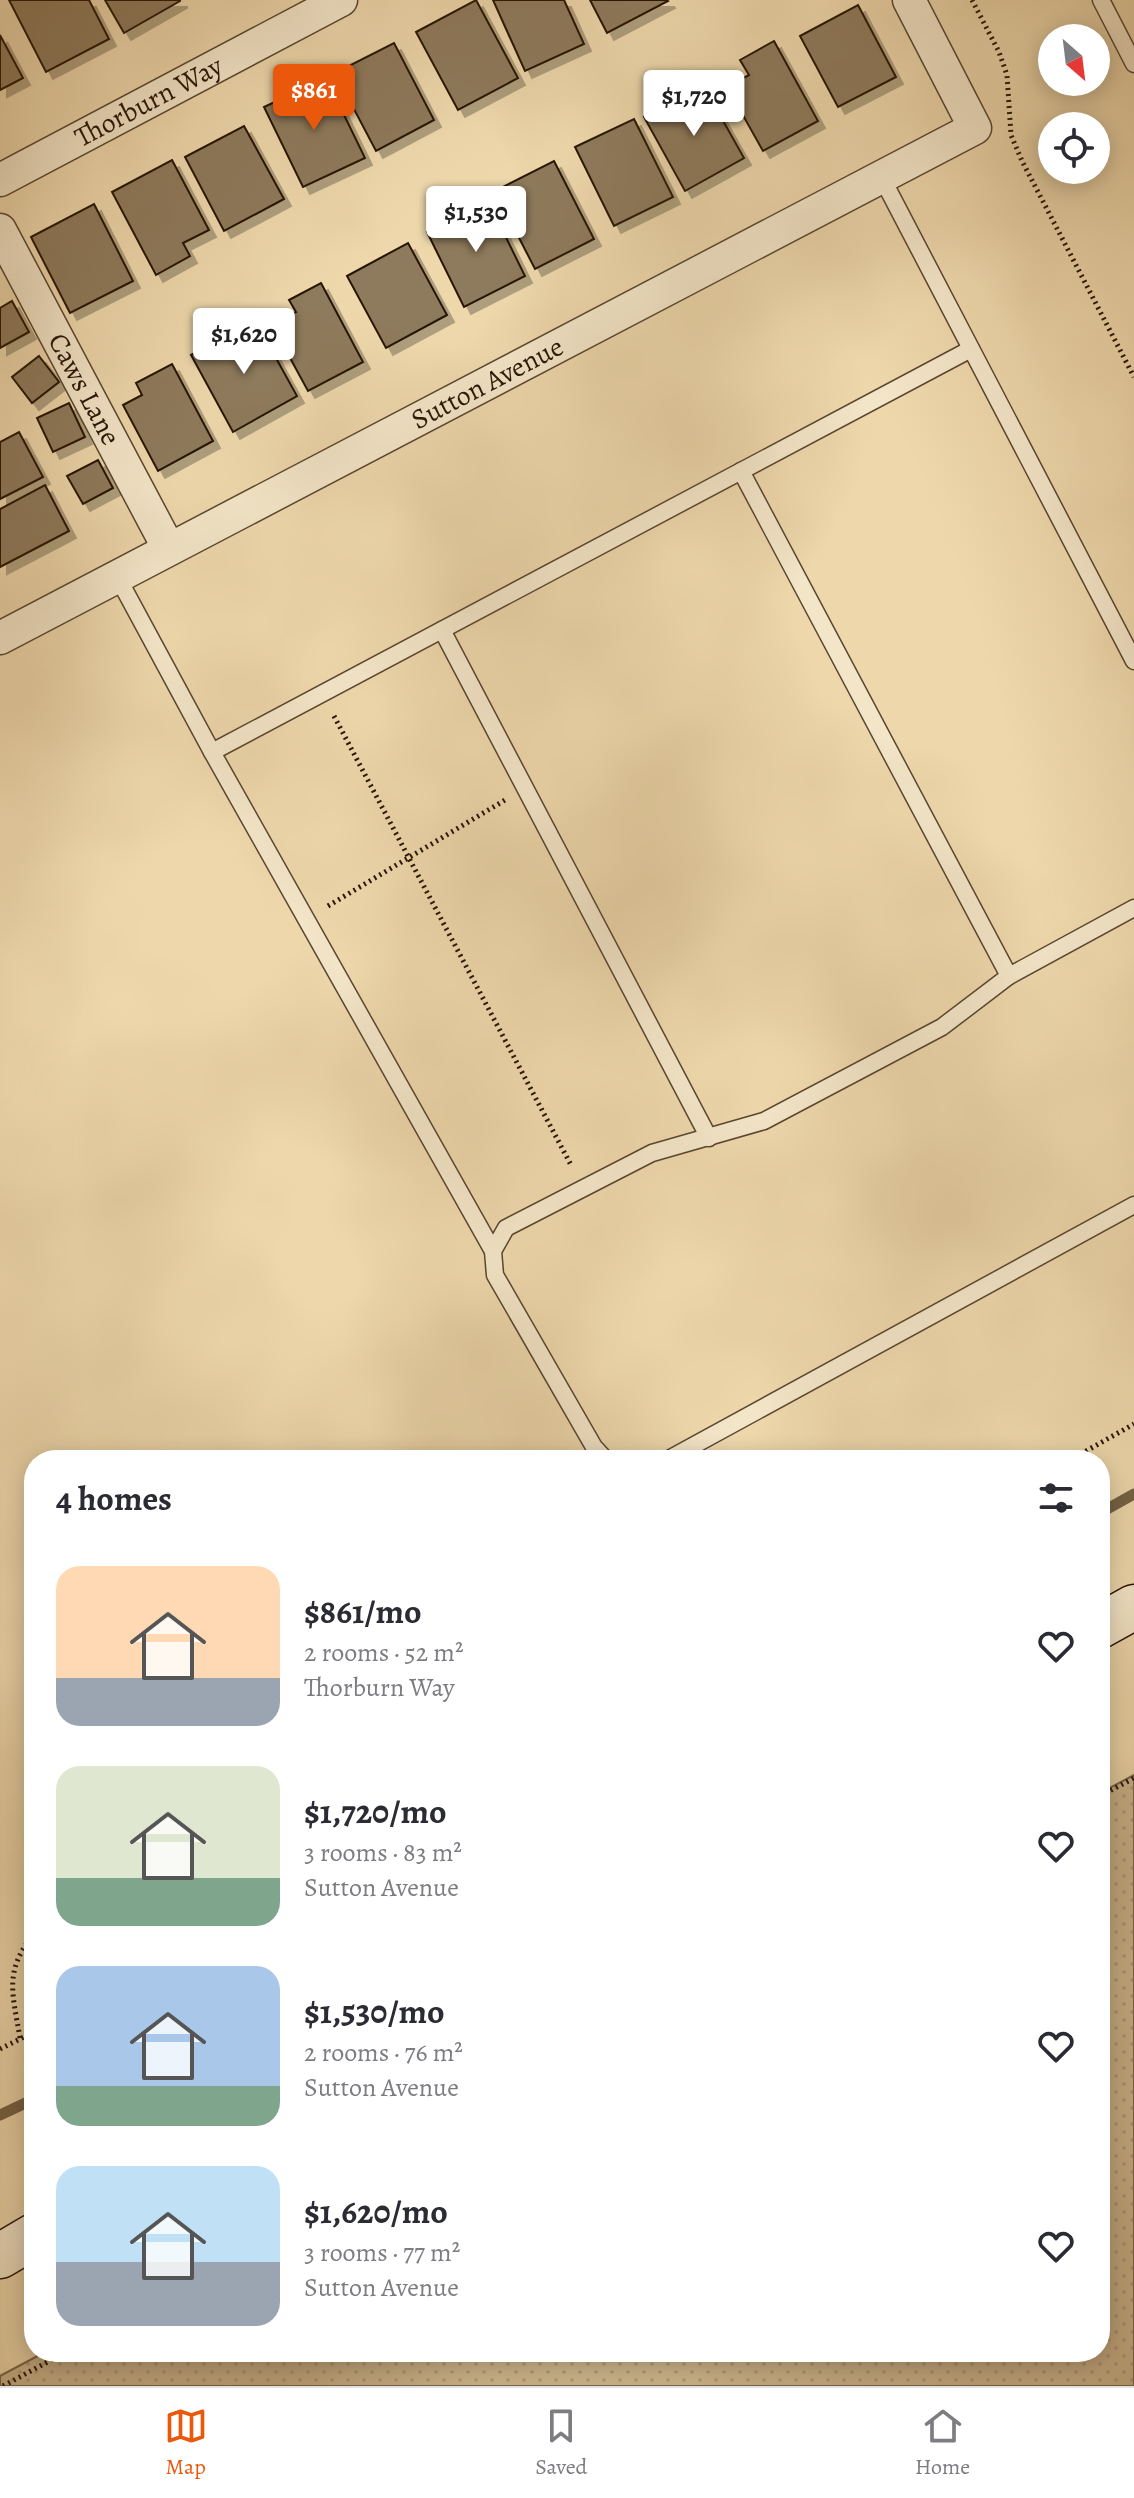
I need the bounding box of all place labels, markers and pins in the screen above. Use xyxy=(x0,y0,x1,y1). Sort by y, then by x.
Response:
pin: $861 xyxy=(267,64,361,132)
pin: $1,720 xyxy=(629,70,759,138)
pin: $1,530 xyxy=(411,186,541,254)
pin: $1,620 xyxy=(179,308,309,376)

